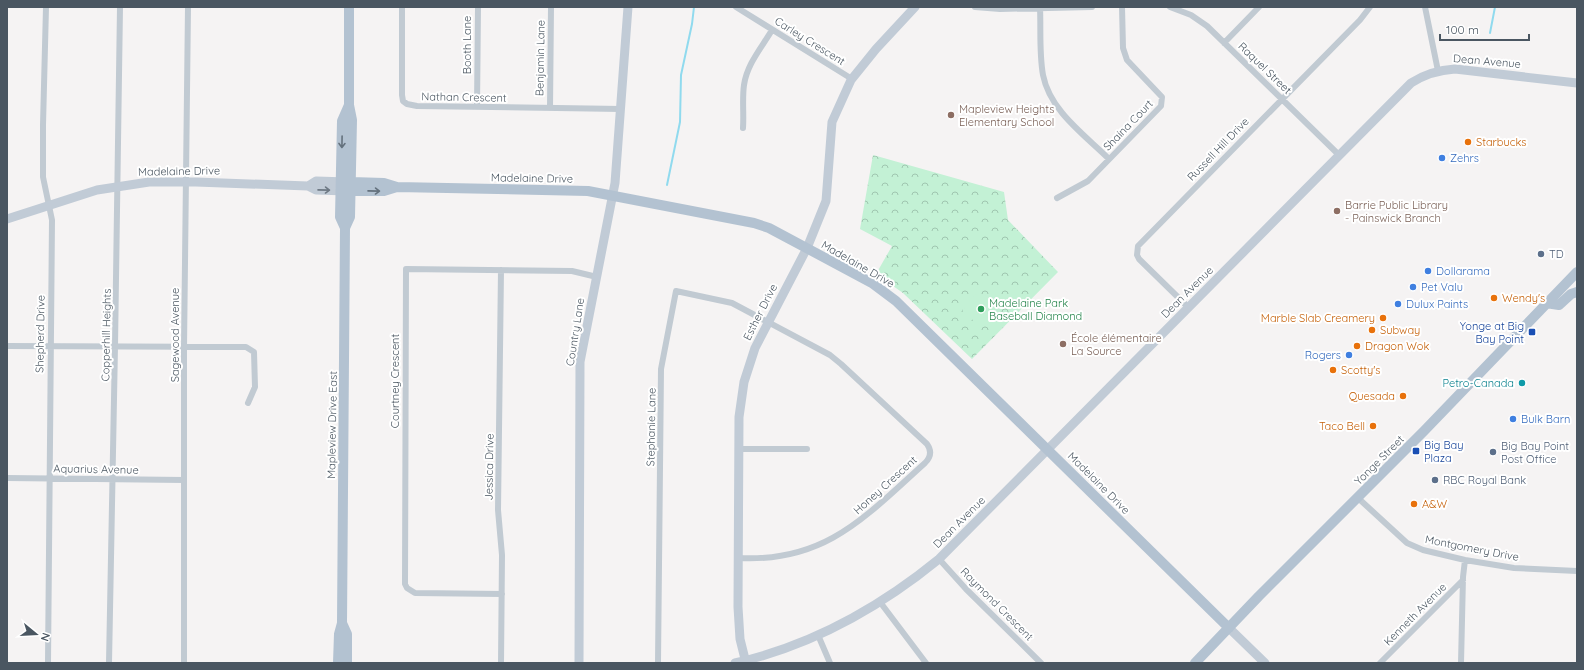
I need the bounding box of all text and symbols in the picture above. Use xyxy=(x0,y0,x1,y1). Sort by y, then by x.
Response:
street label: Carley Crescent xyxy=(772,14,848,68)
street label: Booth Lane xyxy=(460,16,474,74)
scale bar xyxy=(1440,16,1529,42)
street label: Benjamin Lane xyxy=(532,20,548,96)
text: 100 m xyxy=(1446,22,1479,37)
street label: Raquel Street xyxy=(1235,39,1295,97)
street label: Dean Avenue xyxy=(1453,51,1521,71)
street label: Nathan Crescent xyxy=(421,89,507,105)
street label: Shaina Court xyxy=(1100,96,1156,153)
place label: Mapleview Heights Elementary School xyxy=(959,102,1054,129)
marker: Mapleview Heights Elementary School xyxy=(946,110,956,120)
street label: Russell Hill Drive xyxy=(1184,114,1252,184)
one-way arrow xyxy=(338,135,346,148)
place label: Starbucks xyxy=(1476,135,1526,149)
marker: Starbucks xyxy=(1463,137,1473,147)
place label: Zehrs xyxy=(1450,151,1479,165)
marker: Zehrs xyxy=(1437,153,1447,163)
street label: Madelaine Drive xyxy=(138,163,220,179)
street label: Madelaine Drive xyxy=(491,170,573,186)
one-way arrow xyxy=(317,186,330,194)
one-way arrow xyxy=(367,187,380,195)
place label: Barrie Public Library - Painswick Branch xyxy=(1345,198,1448,225)
marker: Barrie Public Library - Painswick Branch xyxy=(1332,206,1342,216)
street label: Madelaine Drive xyxy=(819,237,897,291)
place label: TD xyxy=(1549,247,1564,261)
marker: TD xyxy=(1536,249,1546,259)
street label: Dean Avenue xyxy=(1158,263,1216,321)
place label: Dollarama xyxy=(1436,264,1490,278)
marker: Dollarama xyxy=(1423,266,1433,276)
place label: Pet Valu xyxy=(1421,280,1463,294)
street label: Esther Drive xyxy=(740,282,780,342)
marker: Pet Valu xyxy=(1408,282,1418,292)
street label: Copperhill Heights xyxy=(98,288,114,382)
street label: Sagewood Avenue xyxy=(168,288,182,382)
place label: Wendy's xyxy=(1502,291,1545,305)
marker: Wendy's xyxy=(1489,293,1499,303)
street label: Shepherd Drive xyxy=(32,295,48,373)
place label: Madelaine Park Baseball Diamond xyxy=(989,296,1082,323)
street label: Country Lane xyxy=(563,297,587,367)
place label: Dulux Paints xyxy=(1406,297,1468,311)
marker: Dulux Paints xyxy=(1393,299,1403,309)
marker: Madelaine Park Baseball Diamond xyxy=(976,304,986,314)
place label: Marble Slab Creamery xyxy=(1261,311,1375,325)
marker: Marble Slab Creamery xyxy=(1378,313,1388,323)
place label: Yonge at Big Bay Point xyxy=(1460,319,1524,346)
place label: Subway xyxy=(1380,323,1420,337)
marker: Subway xyxy=(1367,325,1377,335)
marker: Yonge at Big Bay Point xyxy=(1527,327,1537,337)
place label: École élémentaire La Source xyxy=(1071,331,1162,358)
street label: Courtney Crescent xyxy=(388,334,402,428)
marker: École élémentaire La Source xyxy=(1058,339,1068,349)
place label: Dragon Wok xyxy=(1365,339,1429,353)
marker: Dragon Wok xyxy=(1352,341,1362,351)
place label: Rogers xyxy=(1305,348,1341,362)
marker: Rogers xyxy=(1344,350,1354,360)
place label: Scotty's xyxy=(1341,363,1381,377)
marker: Scotty's xyxy=(1328,365,1338,375)
street label: Mapleview Drive East xyxy=(324,371,340,479)
place label: Petro-Canada xyxy=(1442,376,1514,390)
marker: Petro-Canada xyxy=(1517,378,1527,388)
street label: Stephanie Lane xyxy=(643,388,659,466)
place label: Quesada xyxy=(1349,389,1395,403)
marker: Quesada xyxy=(1398,391,1408,401)
place label: Bulk Barn xyxy=(1521,412,1570,426)
marker: Bulk Barn xyxy=(1508,414,1518,424)
place label: Taco Bell xyxy=(1319,419,1365,433)
marker: Taco Bell xyxy=(1368,421,1378,431)
street label: Yonge Street xyxy=(1351,432,1407,488)
street label: Jessica Drive xyxy=(481,433,497,501)
place label: Big Bay Plaza xyxy=(1424,438,1463,465)
place label: Big Bay Point Post Office xyxy=(1501,439,1569,466)
marker: Big Bay Plaza xyxy=(1411,446,1421,456)
marker: Big Bay Point Post Office xyxy=(1488,447,1498,457)
street label: Madelaine Drive xyxy=(1065,449,1133,517)
street label: Honey Crescent xyxy=(850,453,920,517)
street label: Aquarius Avenue xyxy=(53,461,139,477)
place label: RBC Royal Bank xyxy=(1443,473,1526,487)
marker: RBC Royal Bank xyxy=(1430,475,1440,485)
street label: Dean Avenue xyxy=(930,493,988,551)
place label: A&W xyxy=(1422,497,1448,511)
marker: A&W xyxy=(1409,499,1419,509)
street label: Montgomery Drive xyxy=(1424,532,1520,564)
street label: Raymond Crescent xyxy=(958,565,1037,644)
street label: Kenneth Avenue xyxy=(1381,580,1449,648)
north arrow xyxy=(16,614,56,654)
text: N xyxy=(38,631,53,643)

